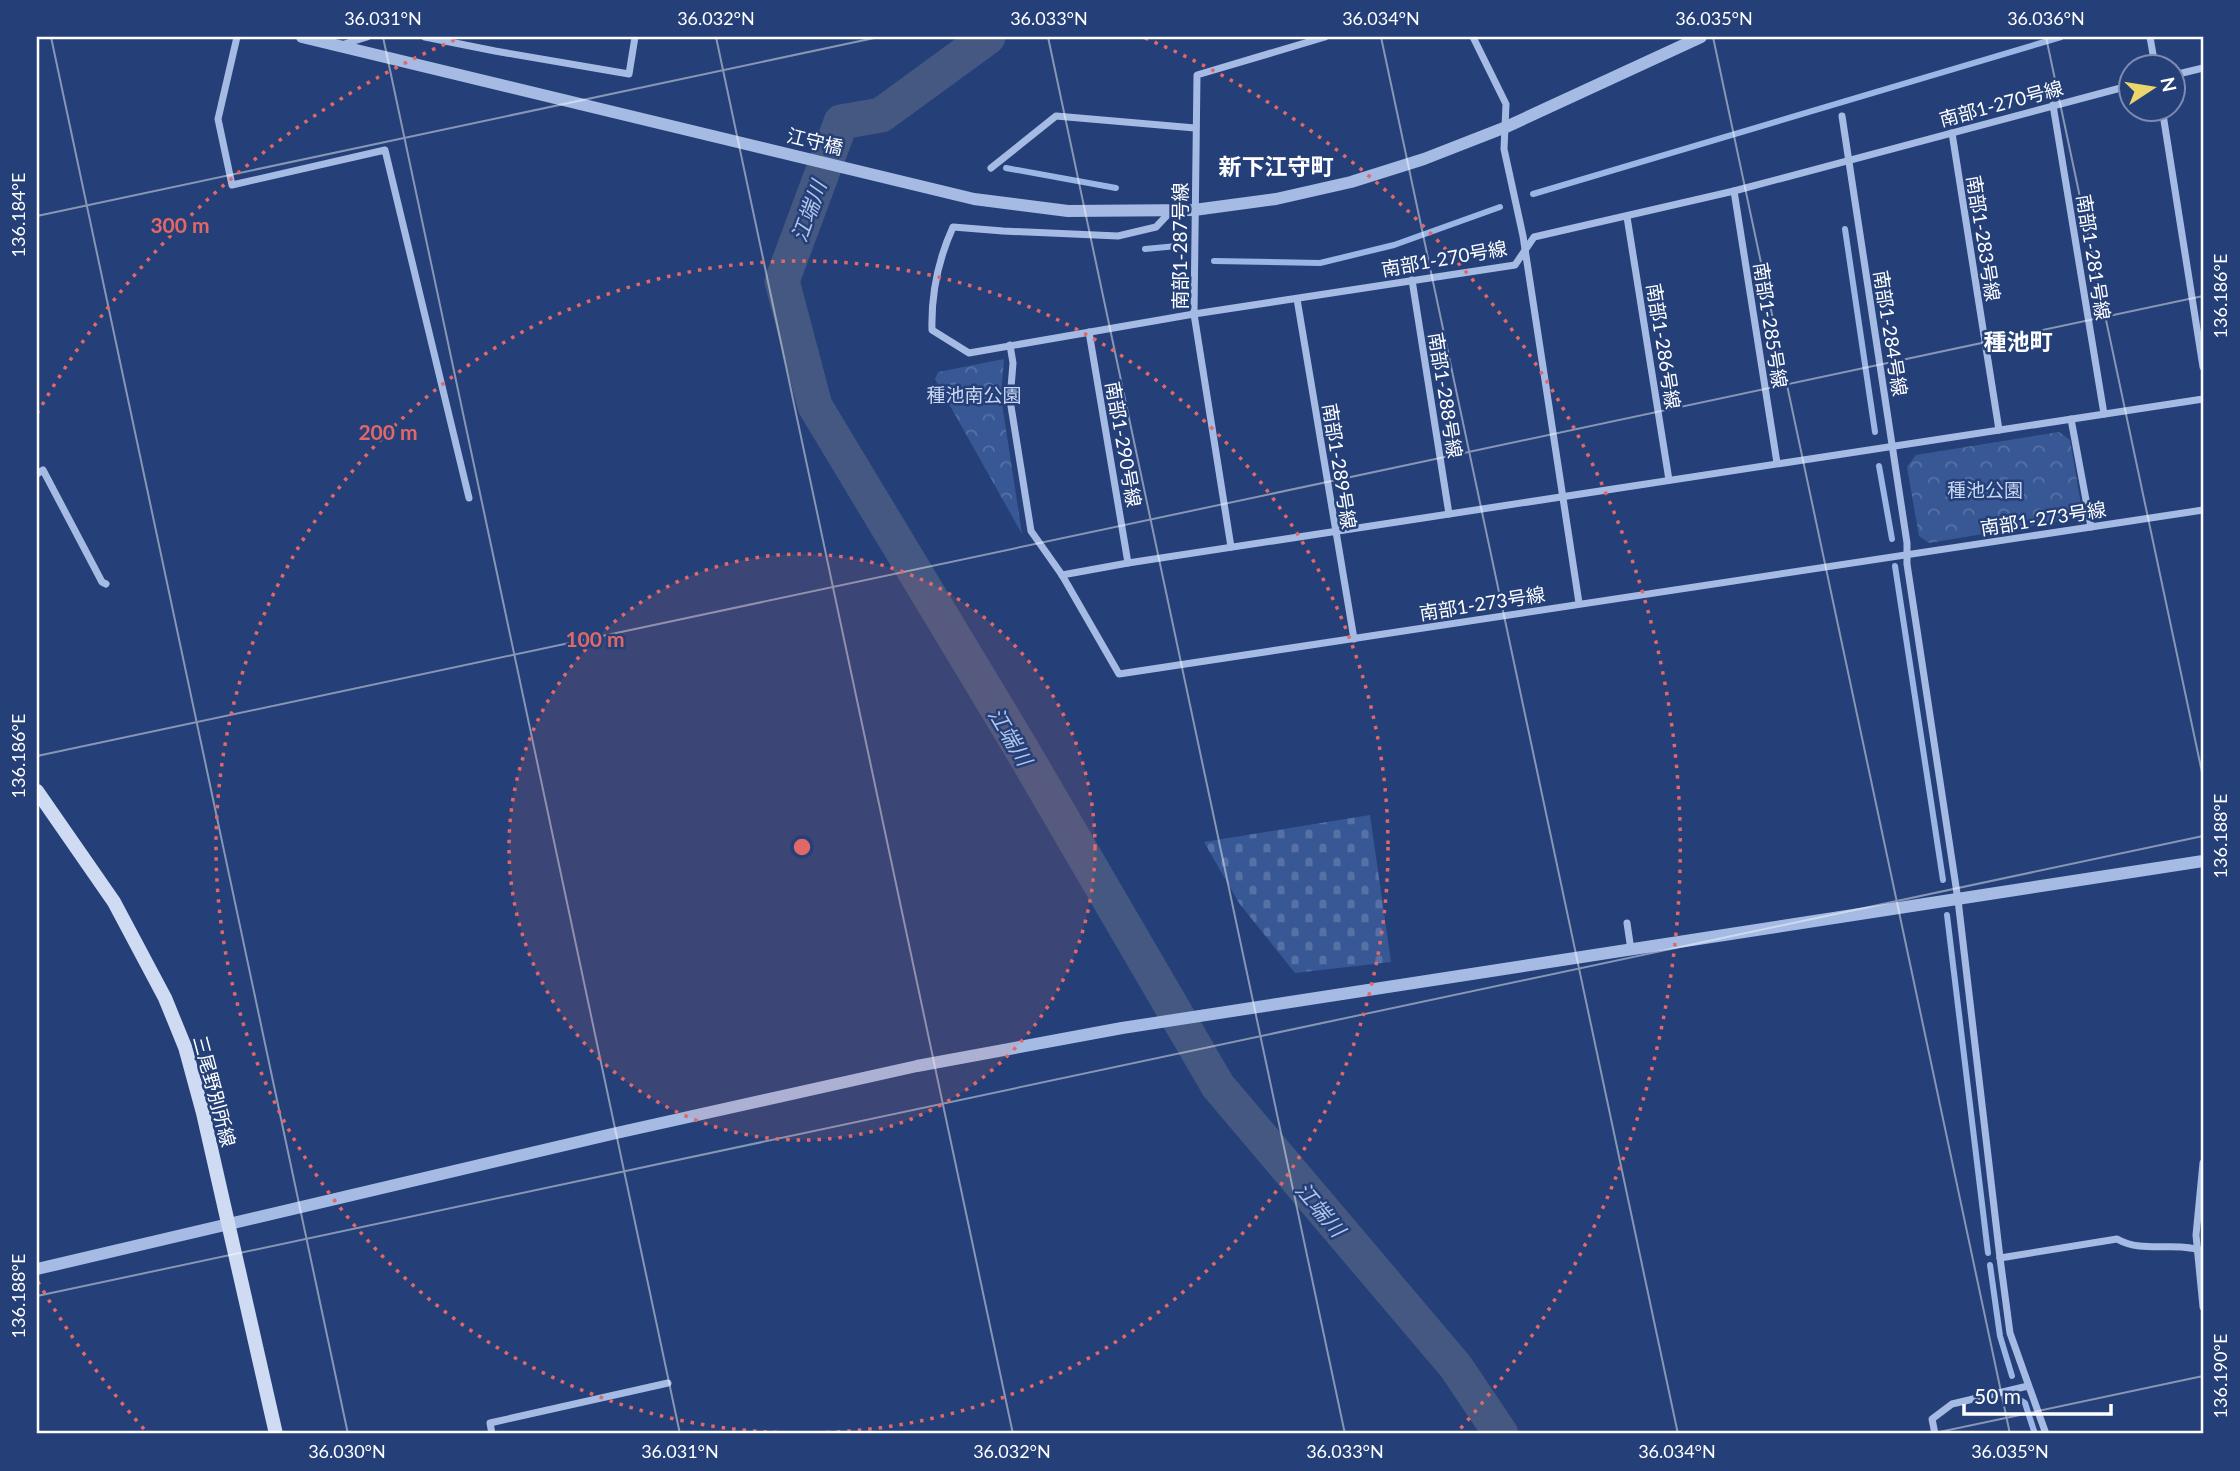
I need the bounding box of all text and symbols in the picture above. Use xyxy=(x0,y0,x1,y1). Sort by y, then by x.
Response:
text: 36.031°N xyxy=(344,7,422,29)
text: 36.032°N xyxy=(677,7,755,29)
text: 36.033°N xyxy=(1010,7,1088,29)
text: 36.034°N xyxy=(1342,7,1420,29)
text: 36.035°N xyxy=(1675,7,1753,29)
text: 36.036°N xyxy=(2007,7,2085,29)
north arrow xyxy=(2118,52,2188,122)
street label: 南部1-270号線 xyxy=(1937,75,2065,131)
text: N xyxy=(2156,75,2182,94)
street label: 江守橋 xyxy=(785,123,845,159)
district label: 新下江守町 xyxy=(1219,152,1334,180)
text: 136.184°E xyxy=(7,173,29,257)
street label: 南部1-283号線 xyxy=(1963,173,2005,303)
water label: 江端川 xyxy=(785,175,831,245)
street label: 南部1-287号線 xyxy=(1168,182,1191,310)
street label: 南部1-281号線 xyxy=(2073,192,2115,322)
text: 300 m xyxy=(150,212,210,237)
street label: 南部1-270号線 xyxy=(1379,236,1509,280)
text: 136.186°E xyxy=(2209,254,2231,338)
street label: 南部1-285号線 xyxy=(1750,260,1792,390)
street label: 南部1-284号線 xyxy=(1870,268,1912,398)
street label: 南部1-286号線 xyxy=(1643,281,1685,411)
district label: 種池町 xyxy=(1984,327,2053,355)
street label: 南部1-288号線 xyxy=(1425,330,1467,460)
street label: 南部1-290号線 xyxy=(1102,379,1146,509)
park label: 種池南公園 xyxy=(926,383,1022,406)
street label: 南部1-289号線 xyxy=(1319,401,1361,531)
text: 200 m xyxy=(358,419,418,444)
park label: 種池公園 xyxy=(1947,478,2023,501)
street label: 南部1-273号線 xyxy=(1978,497,2108,539)
street label: 南部1-273号線 xyxy=(1417,582,1547,624)
text: 100 m xyxy=(565,626,625,651)
water label: 江端川 xyxy=(984,703,1039,771)
text: 136.186°E xyxy=(7,714,29,798)
text: 136.188°E xyxy=(2209,794,2231,878)
centre of rings xyxy=(790,835,814,859)
street label: 三尾野別所線 xyxy=(189,1033,241,1149)
water label: 江端川 xyxy=(1291,1177,1352,1243)
text: 136.188°E xyxy=(7,1254,29,1338)
text: 136.190°E xyxy=(2209,1334,2231,1418)
scale bar xyxy=(1964,1373,2110,1417)
text: 50 m xyxy=(1974,1383,2021,1408)
text: 36.030°N xyxy=(308,1440,386,1462)
text: 36.031°N xyxy=(641,1440,719,1462)
text: 36.032°N xyxy=(973,1440,1051,1462)
text: 36.033°N xyxy=(1306,1440,1384,1462)
text: 36.034°N xyxy=(1638,1440,1716,1462)
text: 36.035°N xyxy=(1971,1440,2049,1462)

